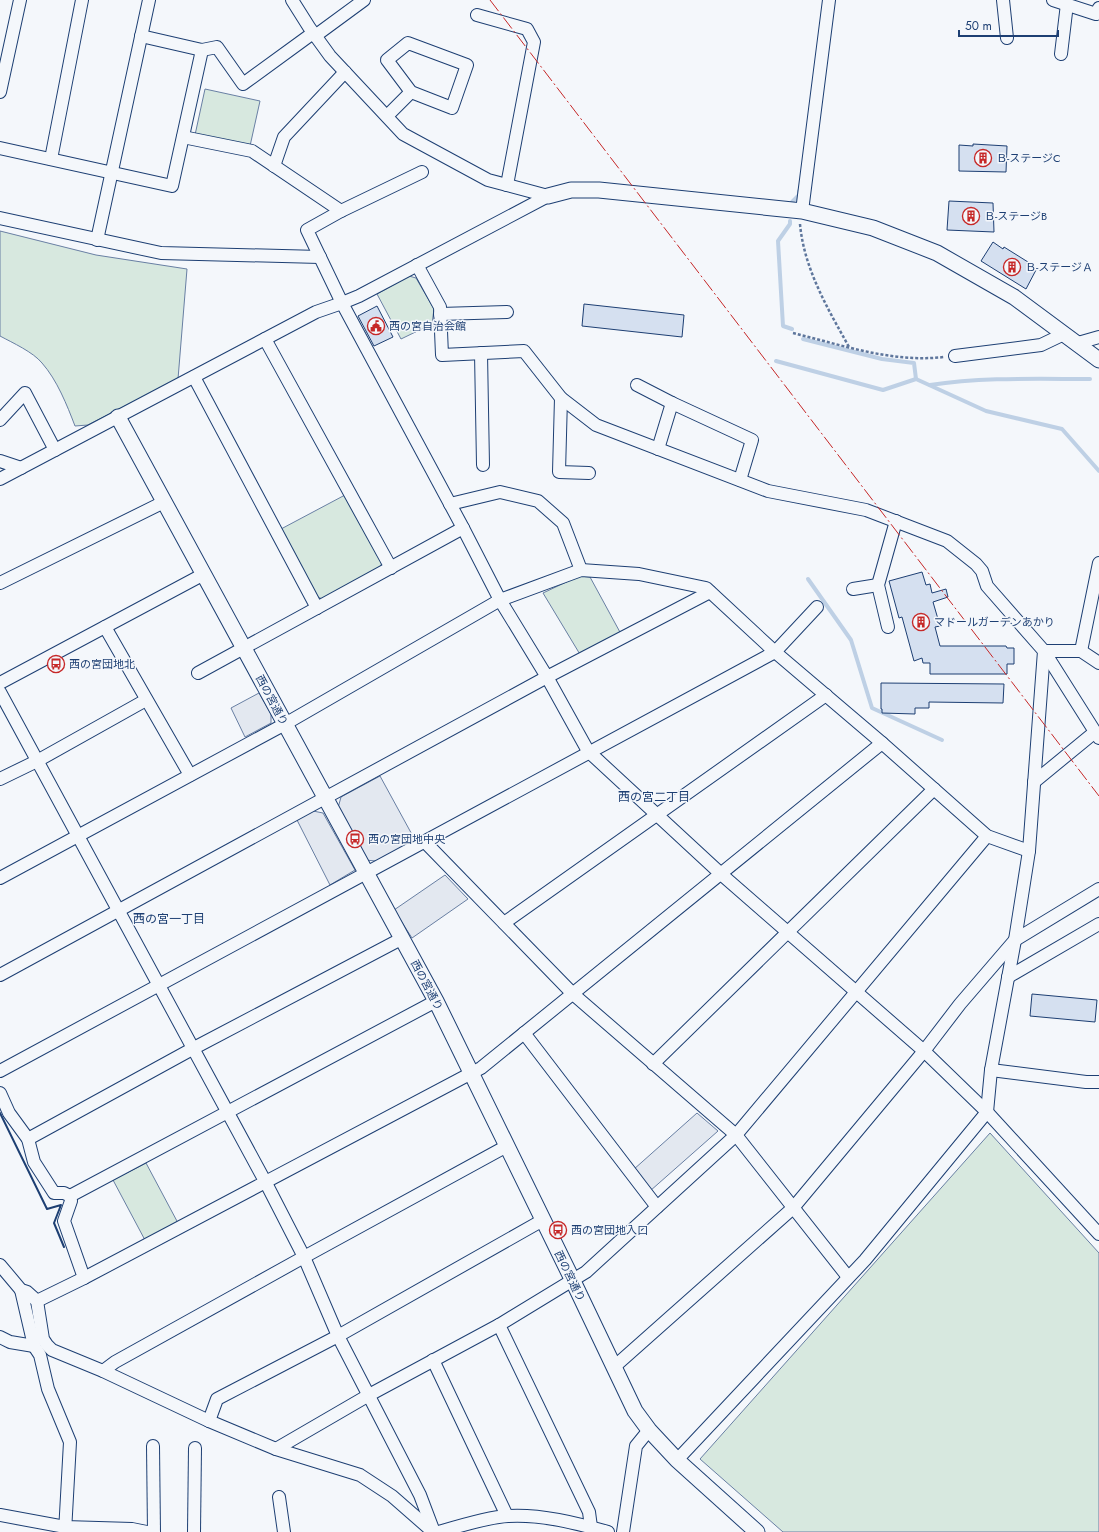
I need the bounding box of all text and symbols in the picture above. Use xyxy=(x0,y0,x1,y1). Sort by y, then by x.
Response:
scale bar xyxy=(959,12,1058,38)
text: 50 m xyxy=(965,17,992,35)
building icon: Ｂ‐ステージC xyxy=(973,148,993,168)
place label: Ｂ‐ステージC xyxy=(996,150,1061,166)
building icon: Ｂ‐ステージB xyxy=(961,206,981,226)
place label: Ｂ‐ステージB xyxy=(984,208,1047,224)
building icon: Ｂ‐ステージＡ xyxy=(1002,257,1022,277)
place label: Ｂ‐ステージＡ xyxy=(1025,259,1093,275)
public building icon: 西の宮自治会館 xyxy=(366,316,386,336)
place label: 西の宮自治会館 xyxy=(389,318,466,334)
building icon: マドールガーデンあかり xyxy=(911,612,931,632)
place label: マドールガーデンあかり xyxy=(934,614,1055,630)
bus stop icon: 西の宮団地北 xyxy=(46,654,66,674)
place label: 西の宮団地北 xyxy=(69,656,135,672)
street label: 西の宮通り xyxy=(252,672,292,728)
district label: 西の宮二丁目 xyxy=(618,788,690,806)
bus stop icon: 西の宮団地中央 xyxy=(345,829,365,849)
place label: 西の宮団地中央 xyxy=(368,831,446,847)
district label: 西の宮一丁目 xyxy=(133,910,205,928)
street label: 西の宮通り xyxy=(407,957,447,1013)
bus stop icon: 西の宮団地入口 xyxy=(548,1220,568,1240)
place label: 西の宮団地入口 xyxy=(571,1222,648,1238)
street label: 西の宮通り xyxy=(551,1248,589,1304)

